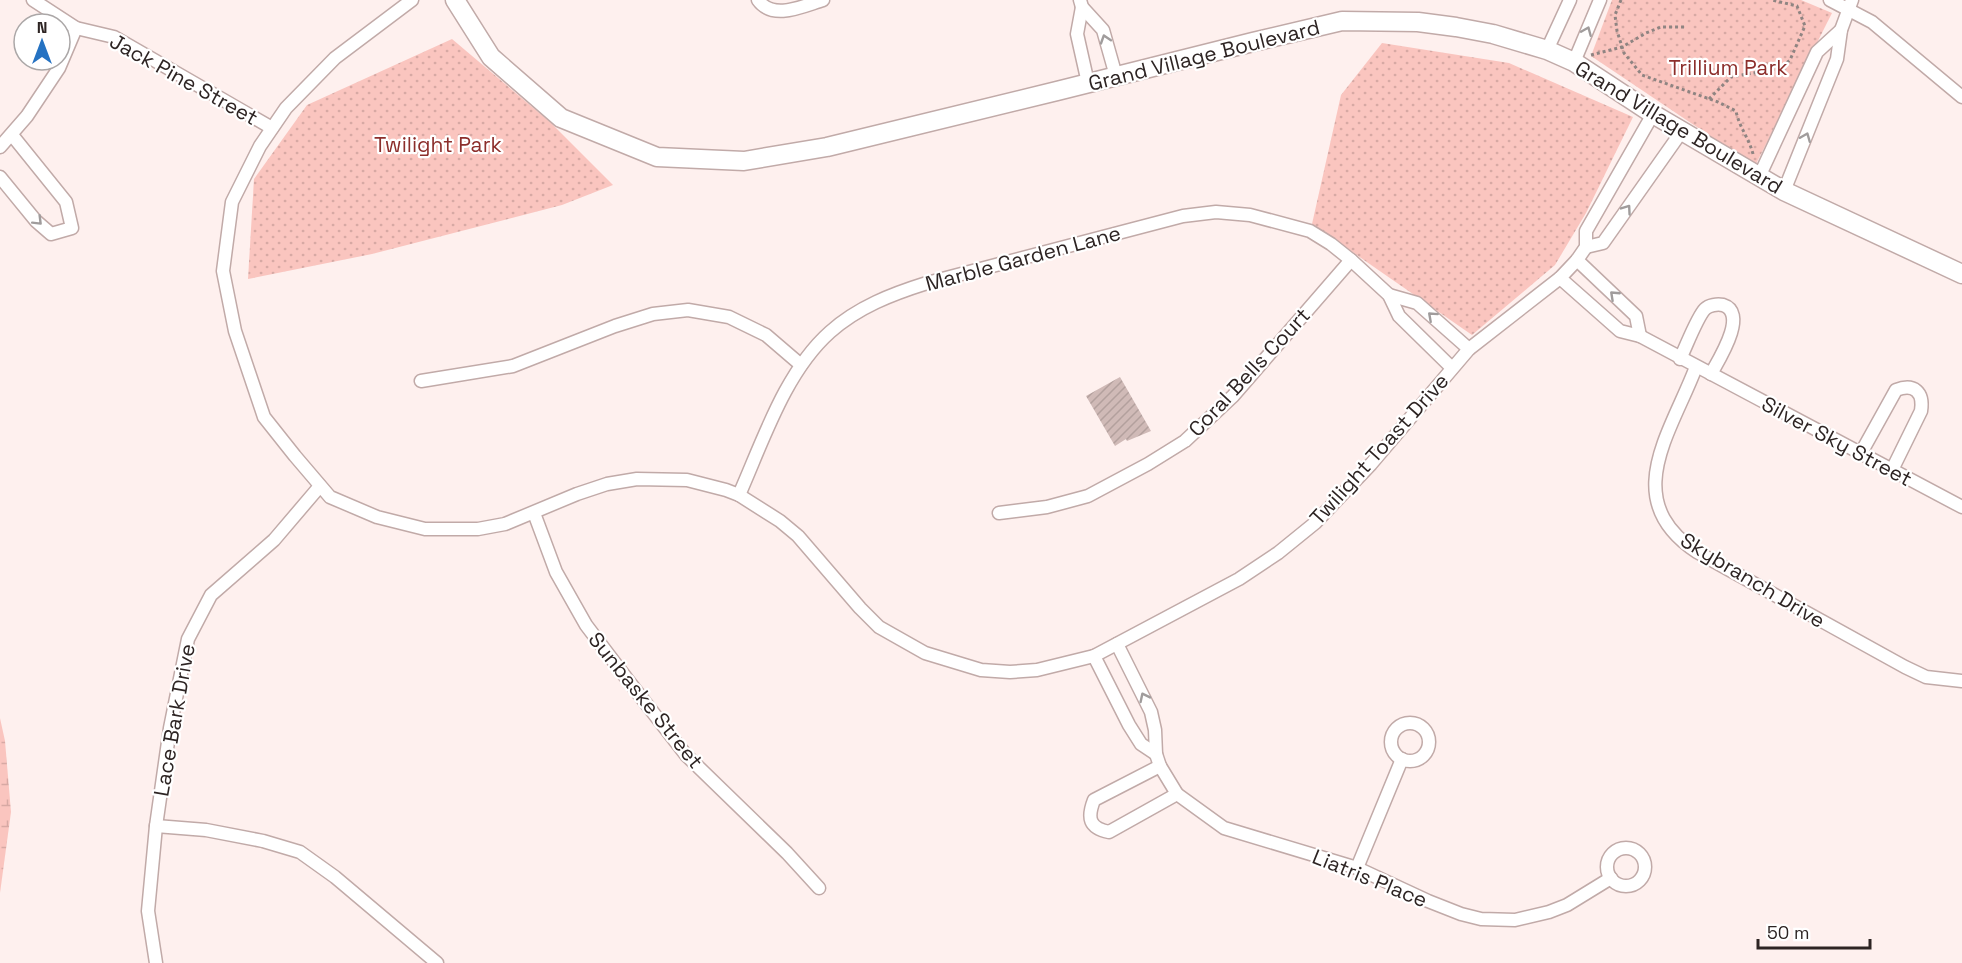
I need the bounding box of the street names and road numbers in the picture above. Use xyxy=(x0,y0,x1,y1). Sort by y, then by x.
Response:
street label: Grand Village Boulevard xyxy=(1085,13,1323,97)
street label: Jack Pine Street xyxy=(105,27,263,131)
street label: Grand Village Boulevard xyxy=(1570,54,1788,200)
street label: Marble Garden Lane xyxy=(922,219,1124,297)
street label: Coral Bells Court xyxy=(1182,302,1316,442)
street label: Twilight Toast Drive xyxy=(1304,368,1454,530)
street label: Silver Sky Street xyxy=(1757,390,1917,492)
street label: Skybranch Drive xyxy=(1676,526,1830,634)
street label: Sunbaske Street xyxy=(583,626,709,774)
street label: Lace Bark Drive xyxy=(147,642,201,798)
street label: Liatris Place xyxy=(1308,843,1432,913)

